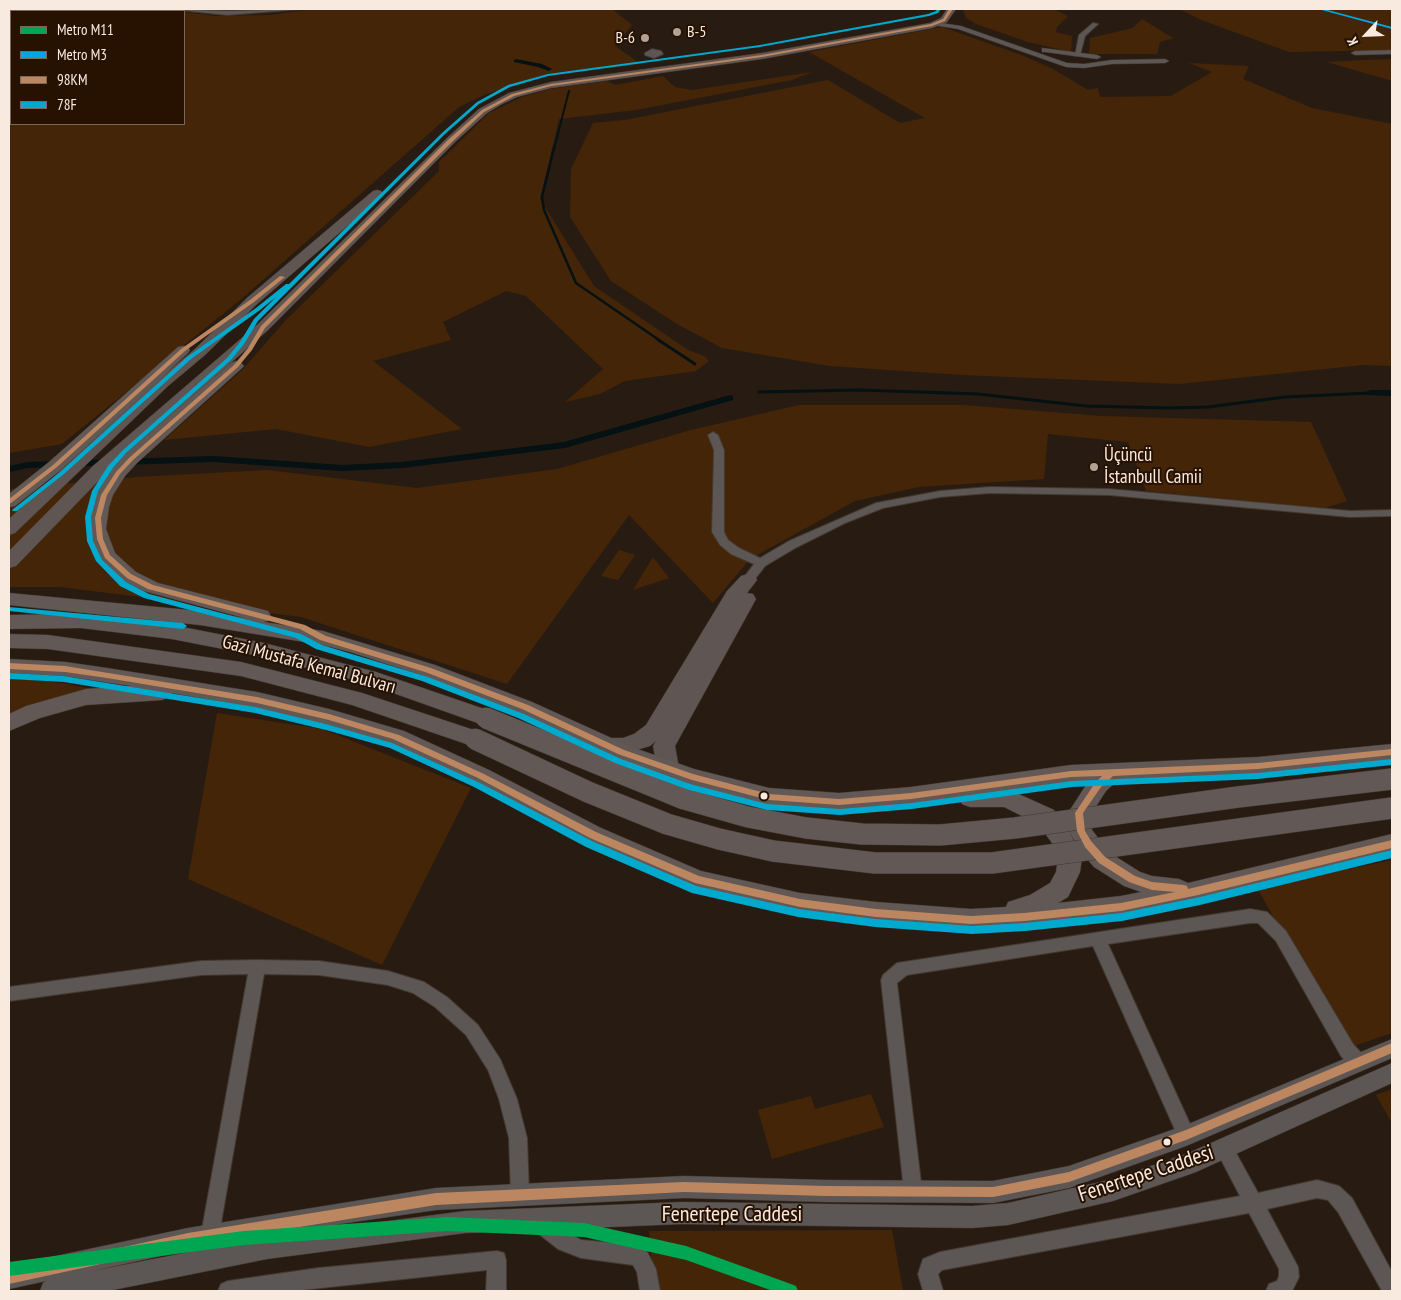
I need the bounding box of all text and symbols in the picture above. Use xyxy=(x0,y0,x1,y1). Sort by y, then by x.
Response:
legend xyxy=(10,10,185,125)
north arrow xyxy=(1341,10,1391,60)
text: Metro M11 xyxy=(57,20,114,39)
place label: B-5 xyxy=(687,22,706,42)
marker: B-5 xyxy=(671,26,683,38)
place label: B-6 xyxy=(616,28,635,48)
marker: B-6 xyxy=(639,32,651,44)
text: K xyxy=(1343,34,1362,48)
text: Metro M3 xyxy=(57,45,107,64)
text: 98KM xyxy=(57,70,87,89)
text: 78F xyxy=(57,95,77,114)
place label: Üçüncü İstanbull Camii xyxy=(1104,445,1202,489)
marker: Üçüncü İstanbull Camii xyxy=(1088,461,1100,473)
street label: Gazi Mustafa Kemal Bulvarı xyxy=(220,631,398,699)
unlabelled marker xyxy=(759,791,769,801)
unlabelled marker xyxy=(1162,1137,1172,1147)
street label: Fenertepe Caddesi xyxy=(1075,1140,1217,1208)
street label: Fenertepe Caddesi xyxy=(662,1202,802,1228)

